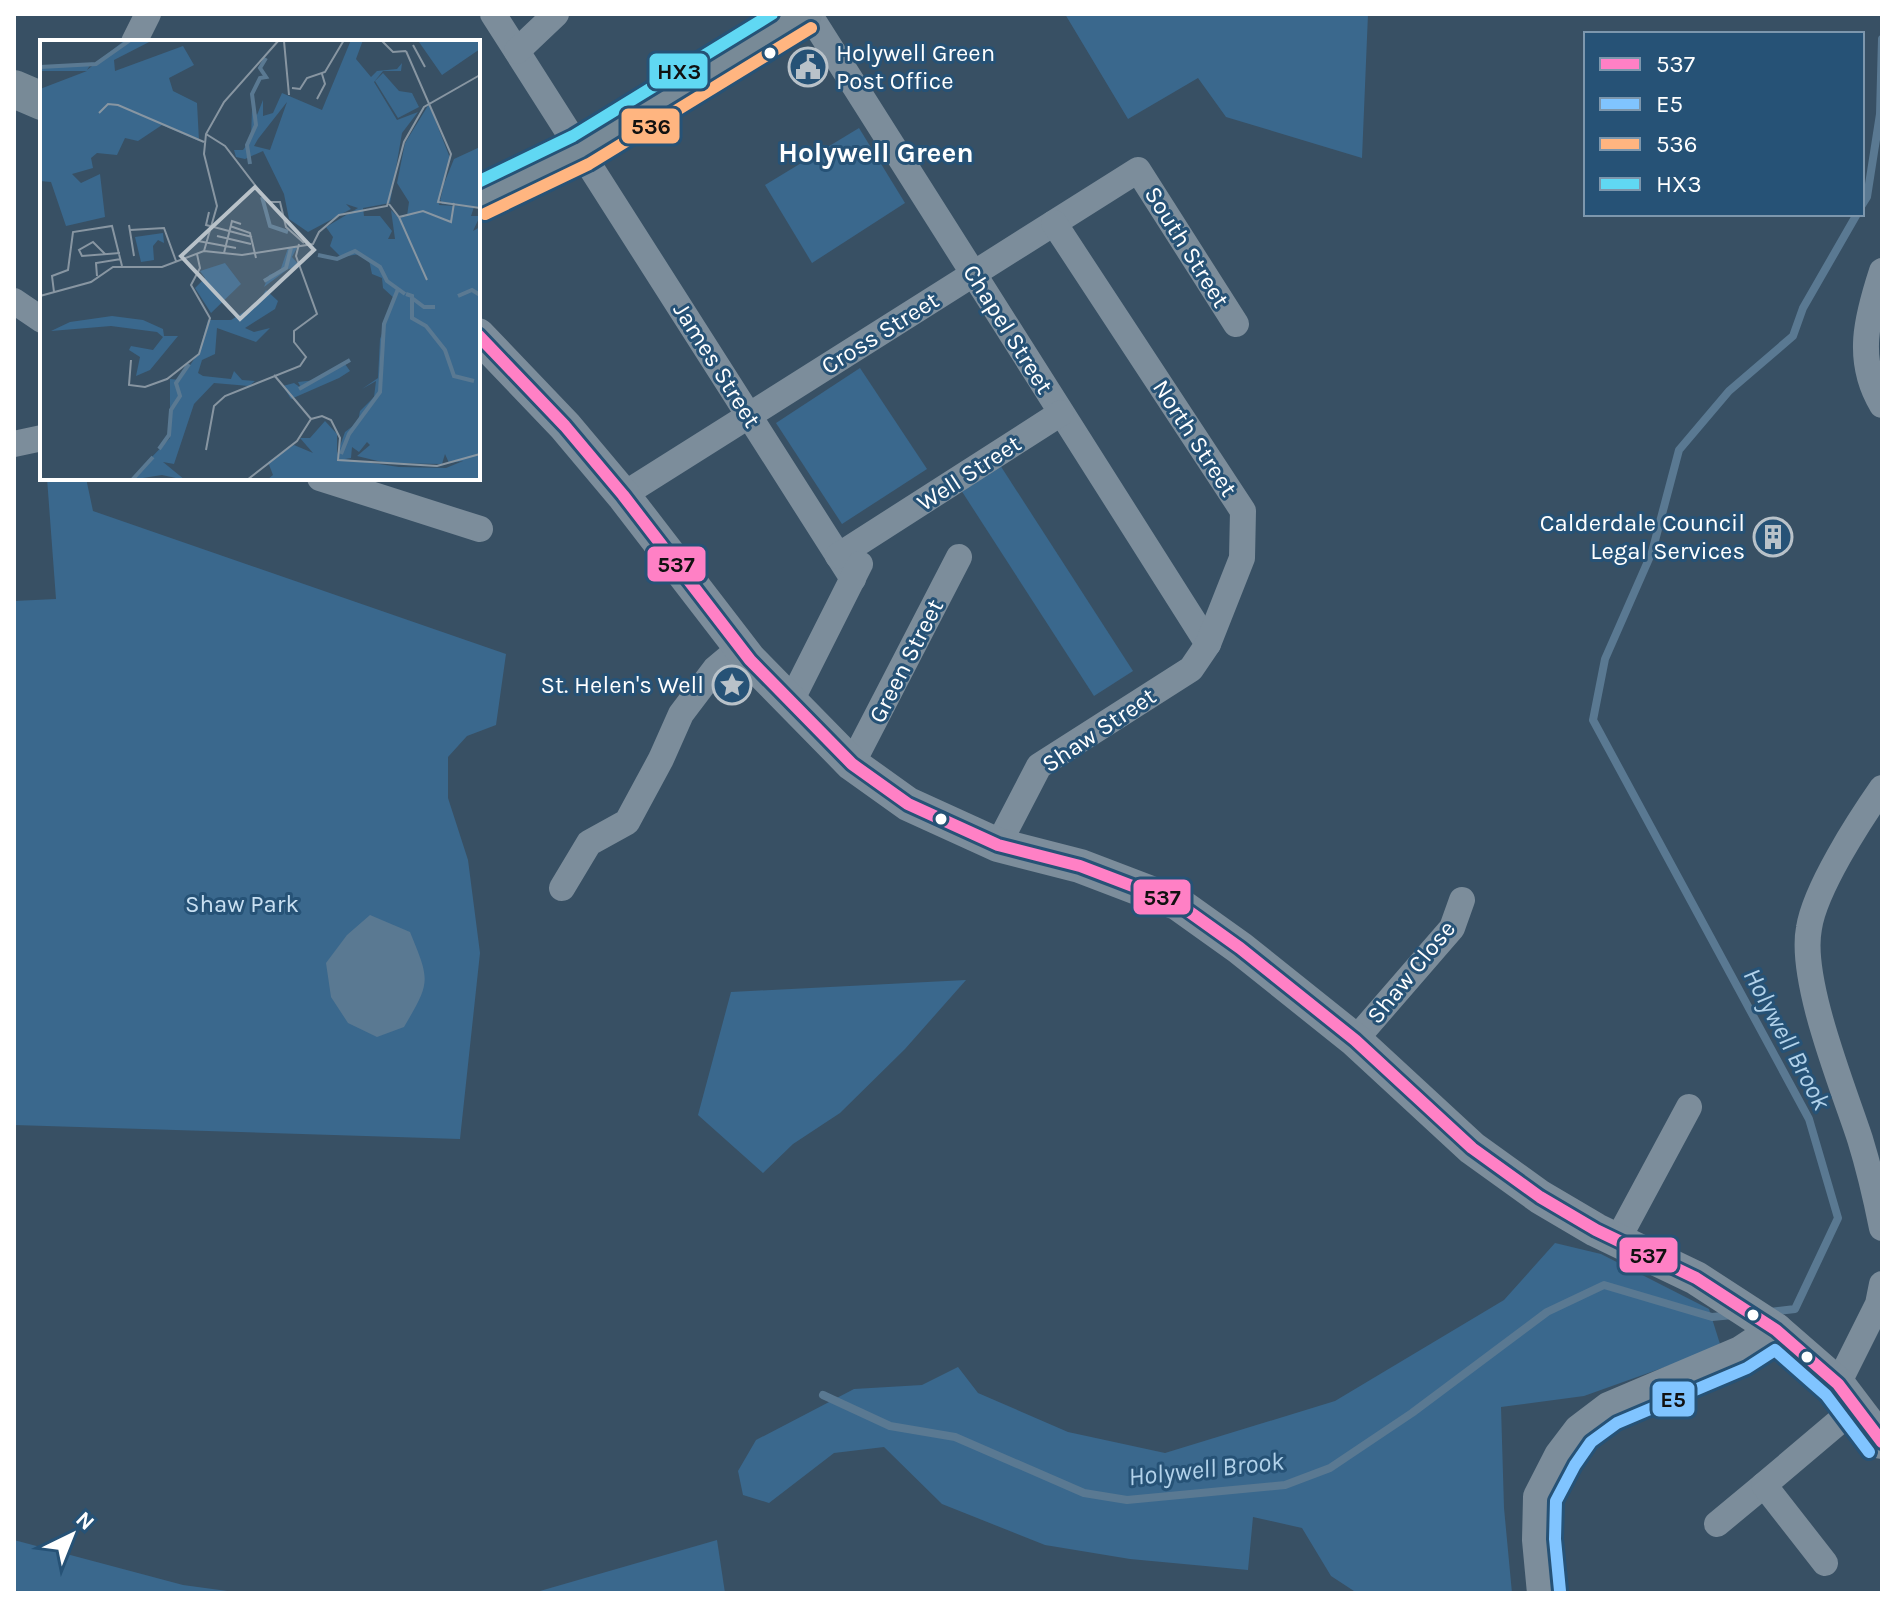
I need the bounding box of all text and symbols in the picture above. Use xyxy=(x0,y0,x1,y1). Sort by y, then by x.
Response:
legend xyxy=(1584,32,1864,216)
place label: Holywell Green Post Office xyxy=(836,39,995,95)
inset map xyxy=(40,40,480,480)
unlabelled marker xyxy=(762,45,778,61)
public building icon: Holywell Green Post Office xyxy=(787,46,829,88)
text: 537 xyxy=(1656,50,1695,78)
line badge: HX3 xyxy=(648,52,709,90)
text: HX3 xyxy=(657,59,701,85)
text: E5 xyxy=(1656,90,1683,118)
line badge: 536 xyxy=(620,107,681,145)
text: 536 xyxy=(631,114,671,140)
text: 536 xyxy=(1656,130,1697,158)
district label: Holywell Green xyxy=(778,136,974,169)
text: HX3 xyxy=(1656,170,1702,198)
street label: South Street xyxy=(1139,181,1235,313)
street label: Chapel Street xyxy=(957,259,1059,399)
street label: Cross Street xyxy=(816,286,944,380)
street label: James Street xyxy=(668,297,766,433)
street label: North Street xyxy=(1147,374,1243,502)
street label: Well Street xyxy=(912,429,1026,517)
place label: Calderdale Council Legal Services xyxy=(1540,509,1745,565)
building icon: Calderdale Council Legal Services xyxy=(1752,516,1794,558)
line badge: 537 xyxy=(646,545,707,583)
text: 537 xyxy=(657,552,695,578)
street label: Green Street xyxy=(863,595,949,727)
place icon: St. Helen's Well xyxy=(711,664,753,706)
place label: St. Helen's Well xyxy=(541,671,704,699)
street label: Shaw Street xyxy=(1037,682,1161,778)
unlabelled marker xyxy=(933,811,949,827)
line badge: 537 xyxy=(1132,878,1192,916)
text: 537 xyxy=(1143,885,1181,911)
park label: Shaw Park xyxy=(185,890,299,918)
street label: Shaw Close xyxy=(1361,915,1461,1029)
water label: Holywell Brook xyxy=(1737,963,1838,1116)
line badge: 537 xyxy=(1618,1236,1679,1274)
text: 537 xyxy=(1629,1243,1667,1269)
unlabelled marker xyxy=(1745,1307,1761,1323)
unlabelled marker xyxy=(1799,1349,1815,1365)
line badge: E5 xyxy=(1651,1380,1696,1418)
text: E5 xyxy=(1660,1387,1686,1413)
water label: Holywell Brook xyxy=(1127,1445,1286,1493)
north arrow xyxy=(32,1495,112,1575)
text: N xyxy=(70,1506,100,1536)

